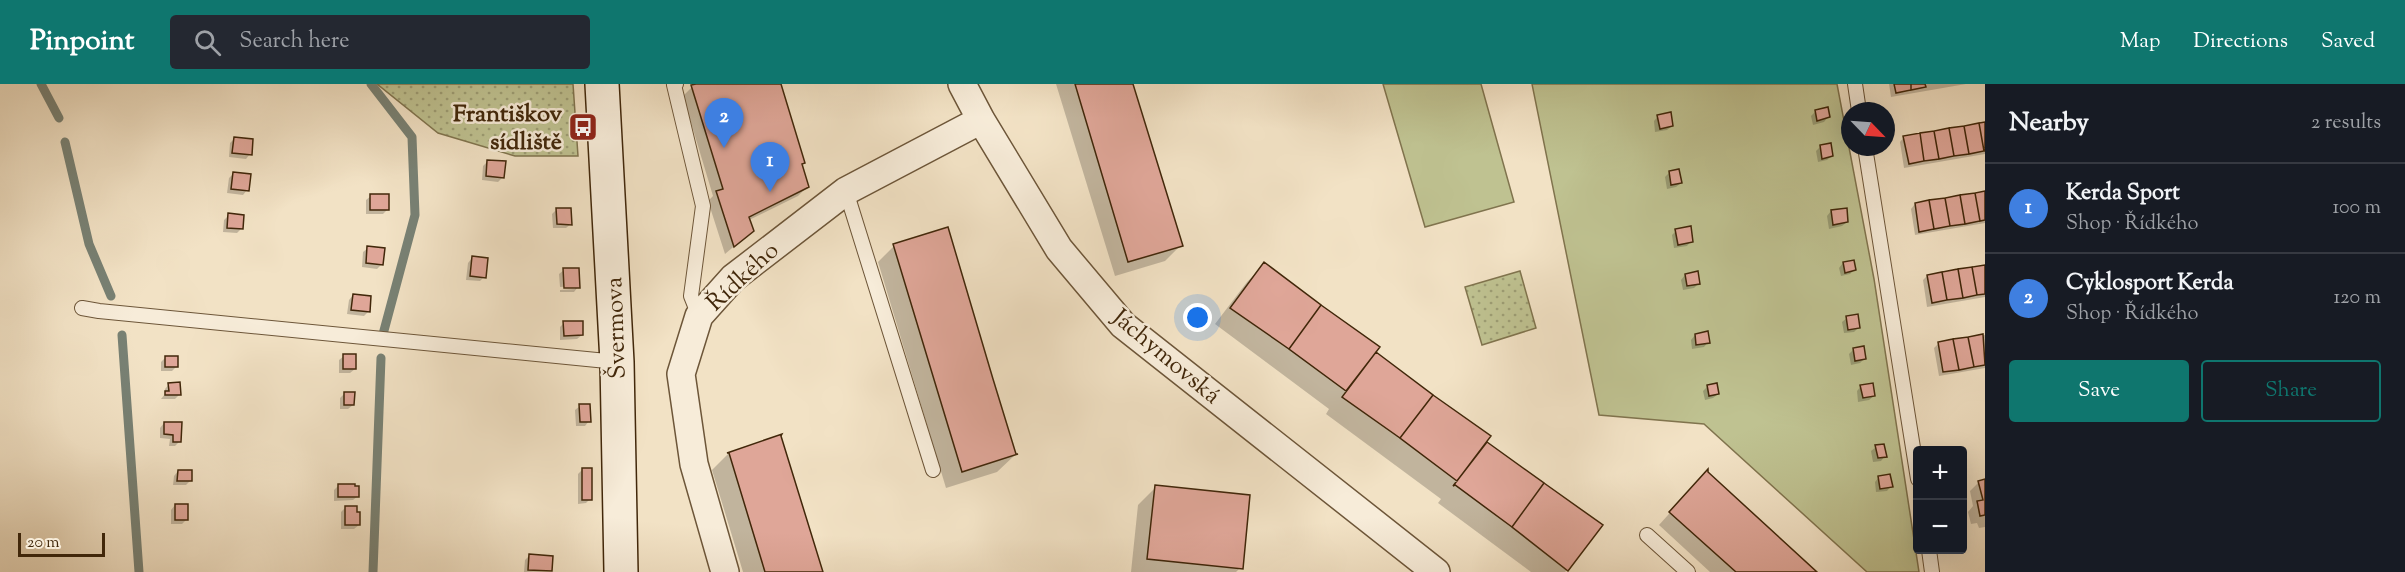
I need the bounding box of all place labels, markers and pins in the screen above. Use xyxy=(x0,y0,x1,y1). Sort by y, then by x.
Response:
place label: Františkov sídliště xyxy=(453,98,562,160)
pin: 2 xyxy=(704,98,744,148)
bus stop icon: Františkov sídliště xyxy=(567,111,599,143)
pin: 1 xyxy=(750,142,790,192)

